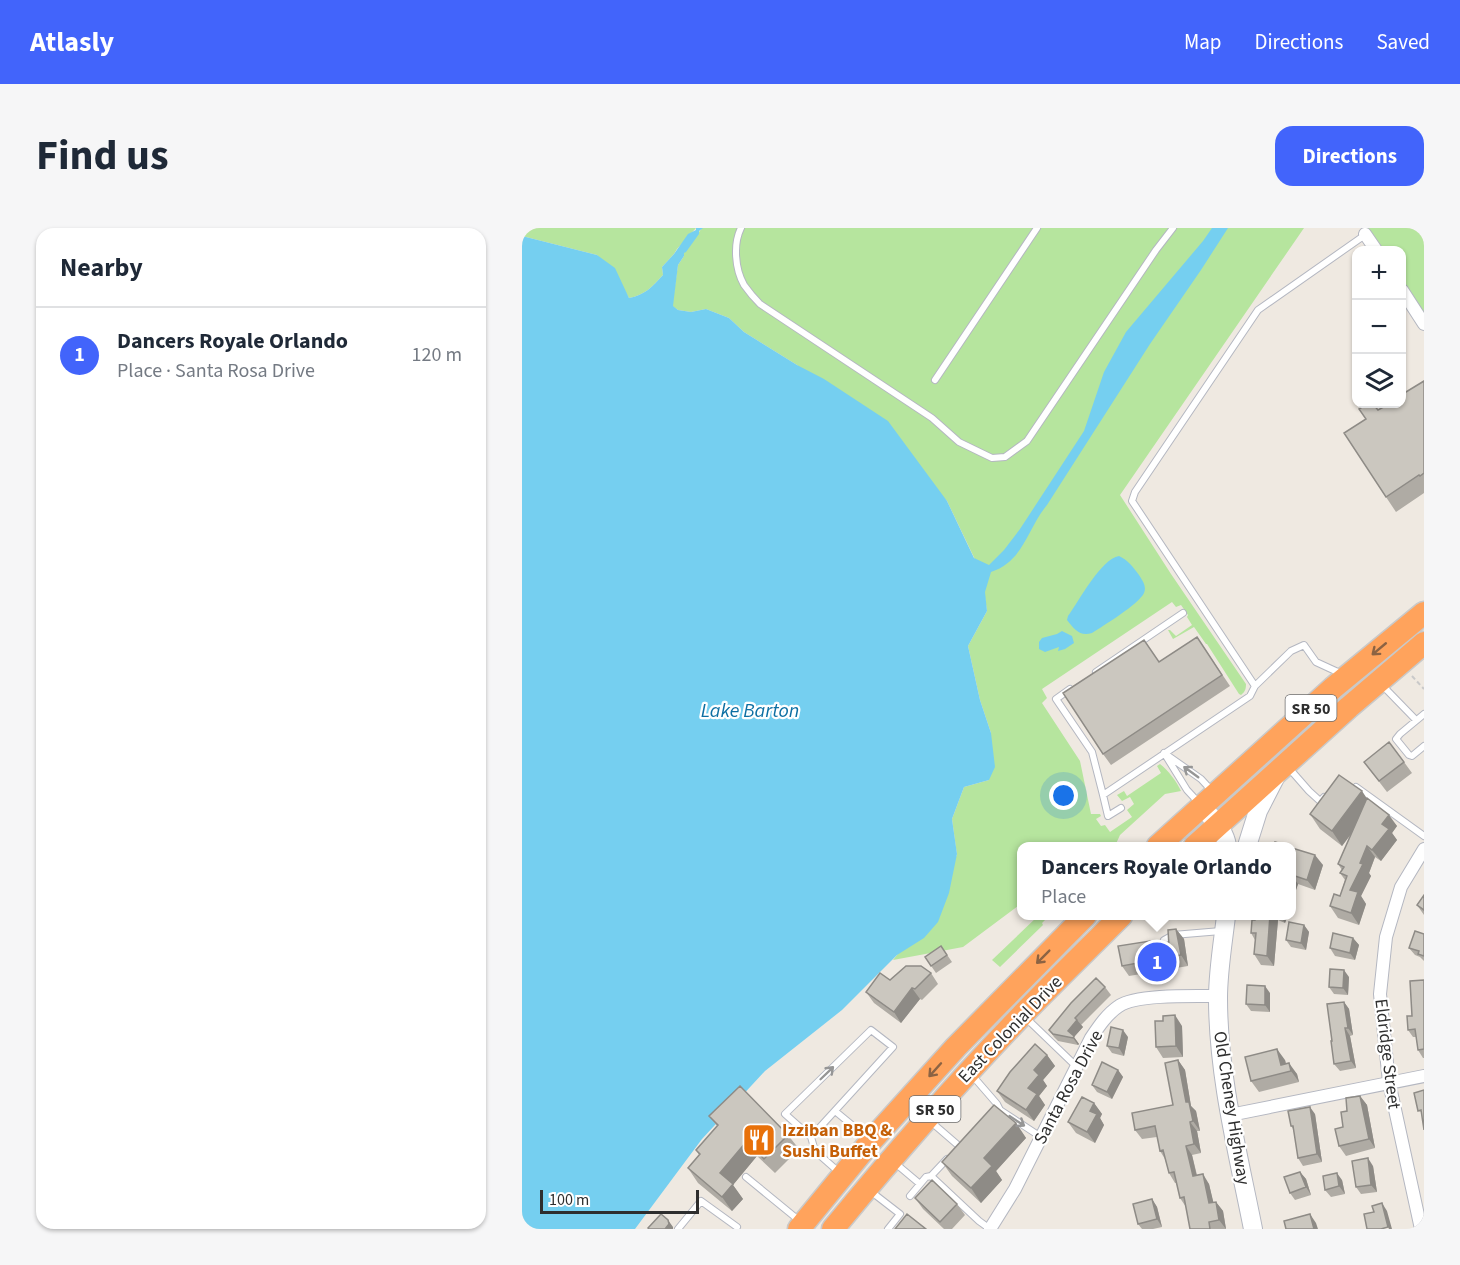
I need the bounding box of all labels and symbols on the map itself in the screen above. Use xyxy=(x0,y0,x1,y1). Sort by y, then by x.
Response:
one-way arrow xyxy=(1371,643,1387,656)
road number: SR 50 xyxy=(1286,695,1336,721)
water label: Lake Barton xyxy=(701,697,799,725)
one-way arrow xyxy=(1184,766,1200,778)
your location xyxy=(1049,781,1078,810)
pin: 1 xyxy=(1138,940,1176,984)
one-way arrow xyxy=(1036,949,1051,964)
street label: East Colonial Drive xyxy=(953,970,1068,1089)
street label: Eldridge Street xyxy=(1368,997,1407,1111)
street label: Santa Rosa Drive xyxy=(1028,1026,1109,1149)
street label: Old Cheney Highway xyxy=(1207,1029,1256,1187)
one-way arrow xyxy=(928,1062,942,1077)
one-way arrow xyxy=(820,1066,835,1080)
road number: SR 50 xyxy=(910,1096,960,1122)
one-way arrow xyxy=(1008,1116,1025,1128)
place label: Izziban BBQ & Sushi Buffet xyxy=(782,1118,892,1164)
restaurant icon: Izziban BBQ & Sushi Buffet xyxy=(741,1122,777,1158)
scale bar xyxy=(540,1187,699,1214)

